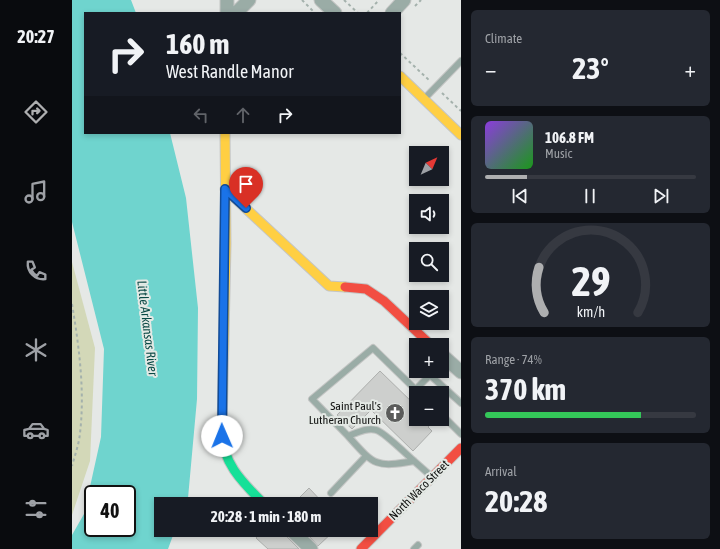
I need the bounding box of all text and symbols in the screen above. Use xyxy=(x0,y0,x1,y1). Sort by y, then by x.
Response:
text: 20:27 xyxy=(17,26,55,47)
icon: right xyxy=(100,28,152,80)
text: 160 m xyxy=(166,28,229,60)
text: Climate xyxy=(485,31,522,46)
text: 23° xyxy=(572,51,609,85)
text: − xyxy=(485,56,496,82)
text: + xyxy=(685,56,696,82)
text: West Randle Manor xyxy=(166,61,293,82)
icon: directions xyxy=(22,98,50,126)
icon: left xyxy=(190,104,212,126)
icon: ahead xyxy=(232,104,254,126)
icon: right xyxy=(274,104,296,126)
text: 106.8 FM xyxy=(545,129,594,146)
north arrow xyxy=(409,146,449,186)
map controls xyxy=(409,146,449,426)
text: Music xyxy=(545,146,572,161)
pin xyxy=(229,167,263,208)
icon: arrive xyxy=(235,173,257,195)
icon: music xyxy=(22,178,50,206)
icon: previous xyxy=(509,185,531,207)
icon: pause xyxy=(579,185,601,207)
icon: next xyxy=(650,185,672,207)
button: sound xyxy=(409,194,449,234)
button: search xyxy=(409,242,449,282)
text: 29 xyxy=(571,256,610,304)
icon: phone xyxy=(22,257,50,285)
water label: Little Arkansas River xyxy=(134,280,161,378)
button: layers xyxy=(409,290,449,330)
text: km/h xyxy=(576,303,605,319)
icon: climate xyxy=(22,336,50,364)
button: + xyxy=(409,338,449,378)
text: Range · 74% xyxy=(485,352,542,367)
text: 370 km xyxy=(485,372,566,406)
button: − xyxy=(409,386,449,426)
place label: Saint Paul's Lutheran Church xyxy=(309,399,381,427)
church icon: Saint Paul's Lutheran Church xyxy=(384,402,406,424)
position arrow xyxy=(201,415,243,457)
icon: car xyxy=(22,416,50,444)
street label: North Waco Street xyxy=(386,457,452,523)
text: Arrival xyxy=(485,464,517,479)
text: 20:28 xyxy=(485,484,547,518)
speed limit sign: 40 xyxy=(84,485,136,537)
icon: filters xyxy=(22,495,50,523)
text: 20:28 · 1 min · 180 m xyxy=(211,508,321,525)

